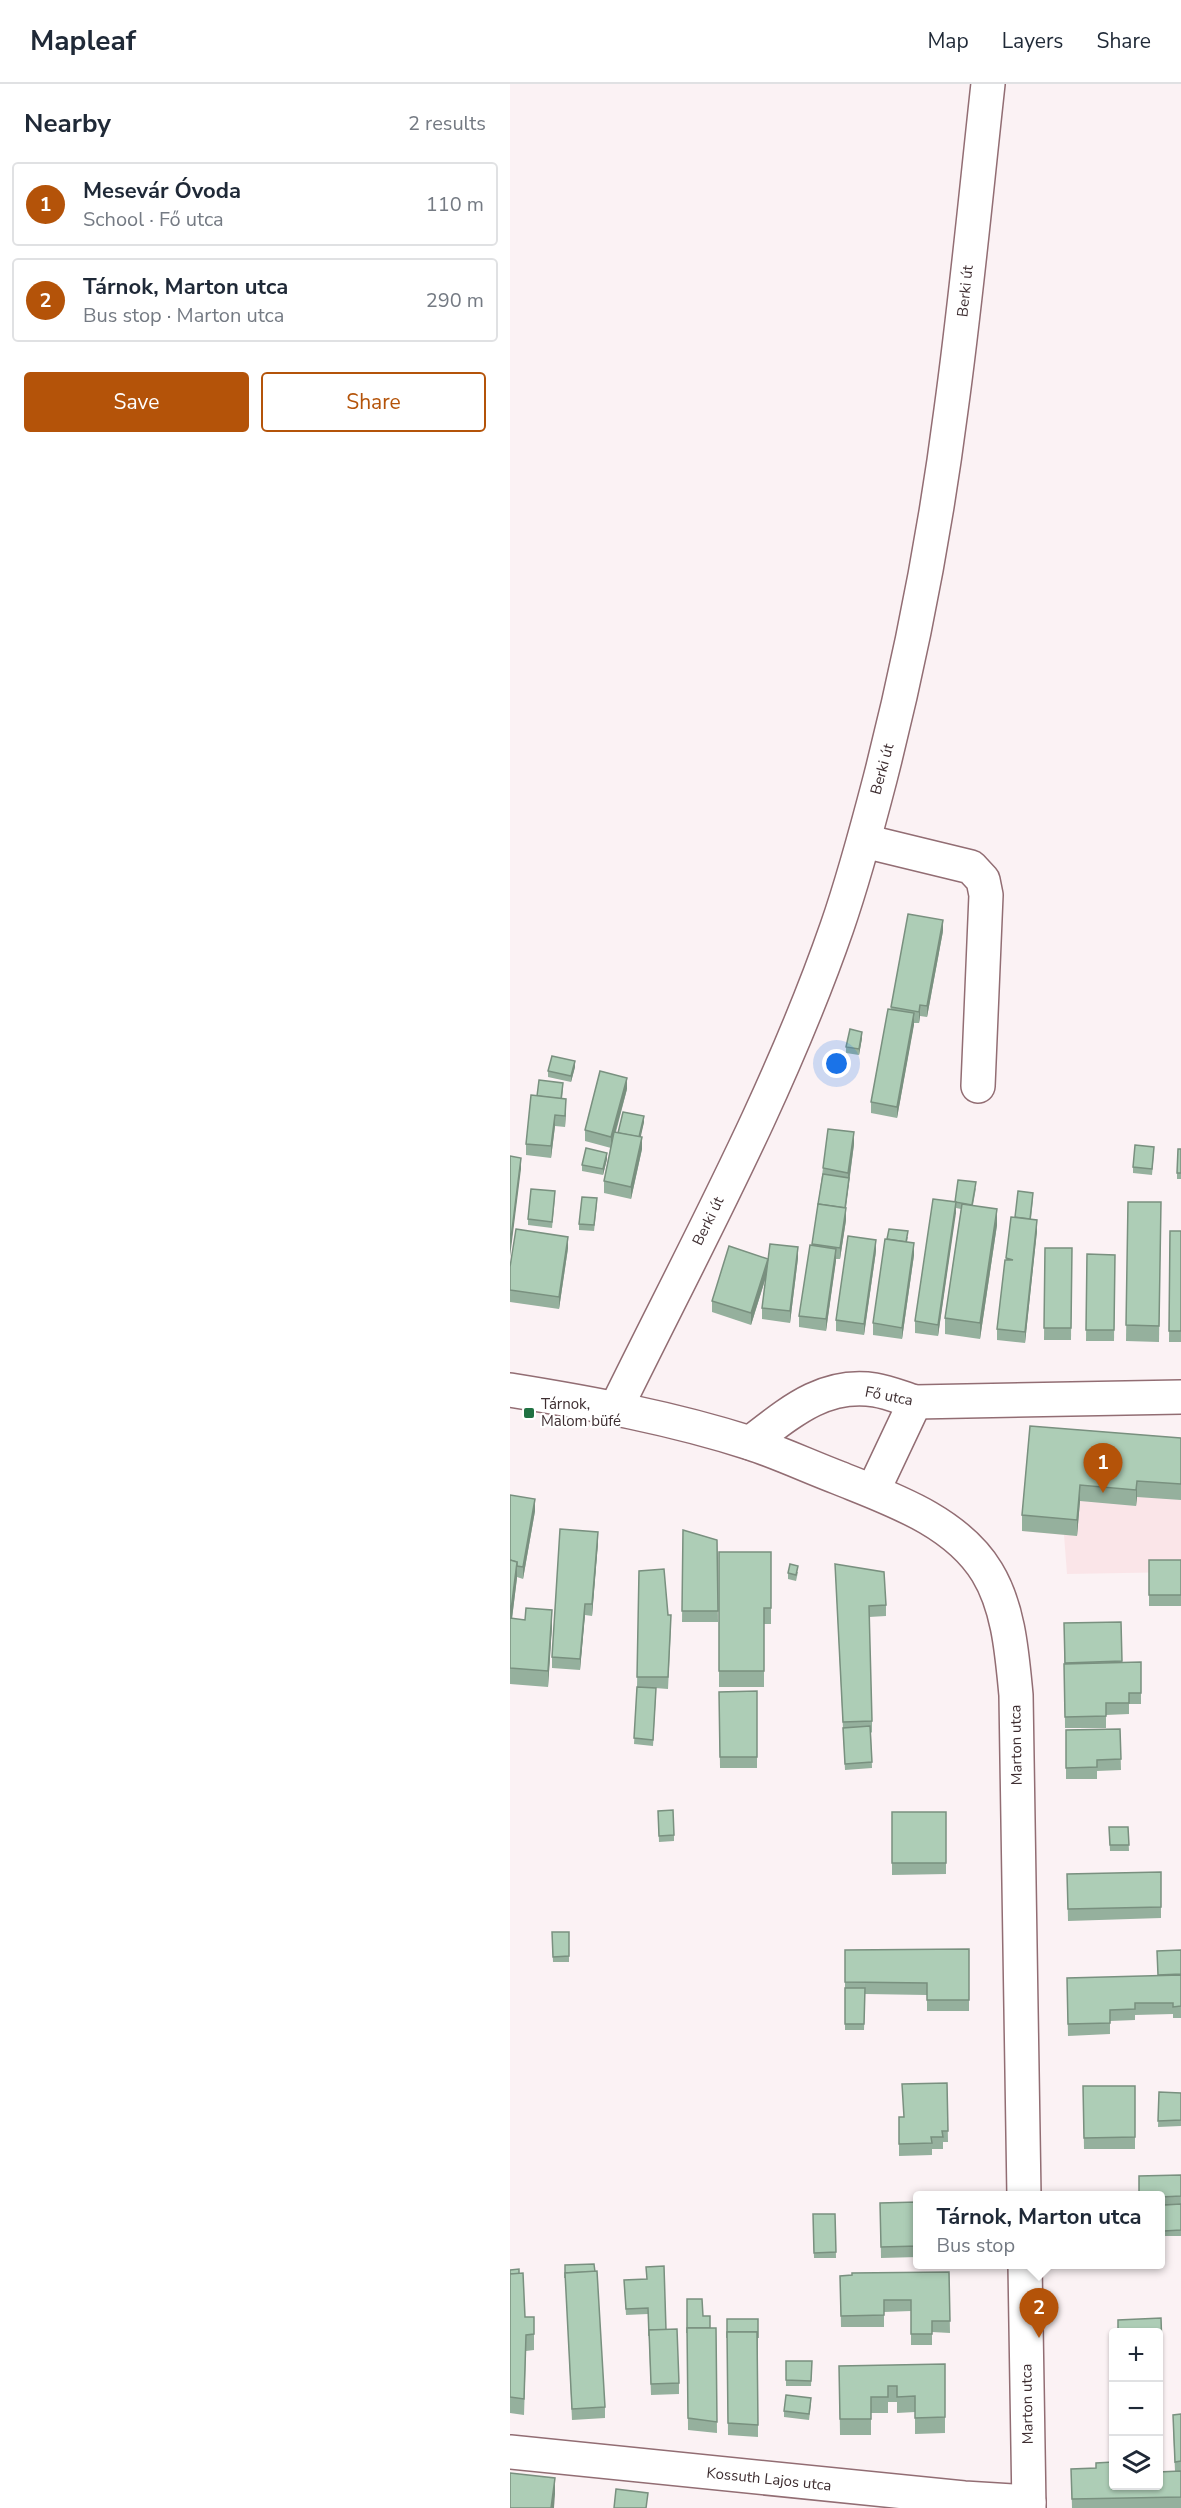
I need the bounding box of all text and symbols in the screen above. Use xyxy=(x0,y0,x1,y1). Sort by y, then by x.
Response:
text: Mapleaf xyxy=(30,22,136,60)
text: Map xyxy=(927,27,969,55)
text: Layers xyxy=(1002,27,1063,55)
text: Share xyxy=(1096,27,1151,55)
text: Nearby xyxy=(24,106,111,141)
text: 2 results xyxy=(408,110,486,137)
text: Mesevár Óvoda xyxy=(83,176,241,206)
text: 1 xyxy=(40,191,52,218)
text: 110 m xyxy=(426,191,484,218)
text: School · Fő utca xyxy=(83,206,224,233)
street label: Berki út xyxy=(952,263,978,318)
text: Tárnok, Marton utca xyxy=(83,272,288,302)
text: 2 xyxy=(40,287,52,314)
text: 290 m xyxy=(426,287,484,314)
text: Bus stop · Marton utca xyxy=(83,302,284,329)
button: Save xyxy=(24,372,249,432)
button: Share xyxy=(261,372,486,432)
street label: Berki út xyxy=(866,741,899,797)
your location xyxy=(822,1049,851,1078)
street label: Berki út xyxy=(688,1193,729,1249)
street label: Fő utca xyxy=(863,1382,915,1410)
place label: Tárnok, Malom büfé xyxy=(541,1394,621,1431)
marker: Tárnok, Malom büfé xyxy=(522,1406,536,1420)
pin: 1 xyxy=(1084,1444,1122,1493)
street label: Marton utca xyxy=(1005,1704,1027,1786)
popup xyxy=(913,2191,1165,2269)
text: Tárnok, Marton utca xyxy=(936,2202,1142,2232)
text: Bus stop xyxy=(936,2232,1015,2259)
pin: 2 xyxy=(1020,2288,1058,2338)
map controls xyxy=(1109,2328,1163,2490)
button: + xyxy=(1109,2328,1163,2382)
street label: Marton utca xyxy=(1016,2363,1038,2445)
button: − xyxy=(1109,2382,1163,2436)
button: layers xyxy=(1109,2436,1163,2490)
street label: Kossuth Lajos utca xyxy=(706,2462,832,2496)

